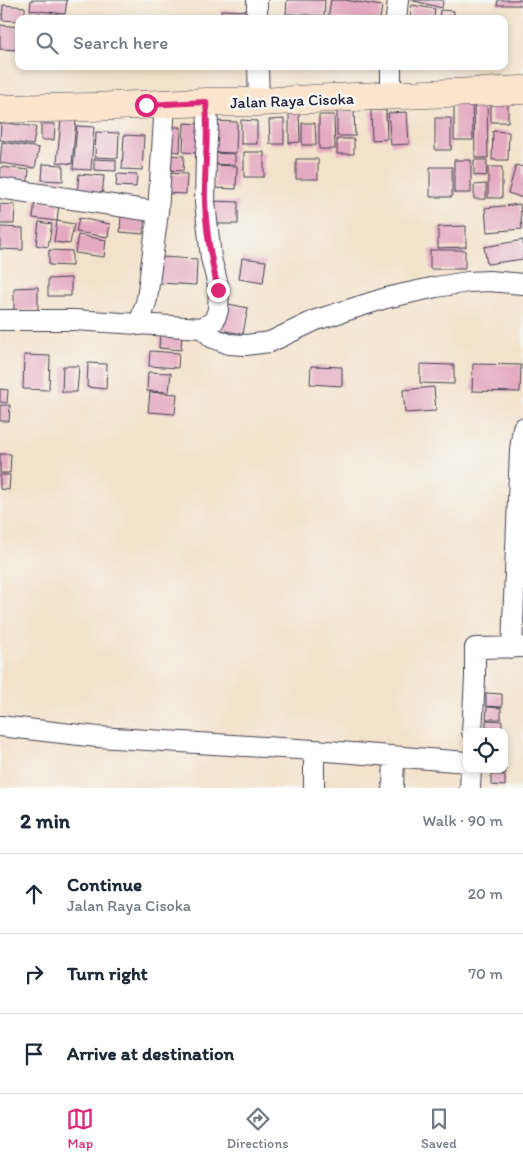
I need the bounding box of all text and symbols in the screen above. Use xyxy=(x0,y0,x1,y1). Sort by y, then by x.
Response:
search box xyxy=(15,15,508,70)
icon: search xyxy=(33,29,61,57)
text: Search here xyxy=(73,31,168,54)
street label: Jalan Raya Cisoka xyxy=(230,89,355,112)
route start xyxy=(135,94,158,117)
route end xyxy=(207,279,230,302)
map controls xyxy=(463,728,508,773)
button: locate xyxy=(463,728,508,773)
text: 2 min xyxy=(20,808,70,833)
text: Walk · 90 m xyxy=(423,811,503,830)
text: Continue xyxy=(67,873,142,896)
icon: ahead xyxy=(20,880,48,908)
text: 20 m xyxy=(468,884,503,903)
text: Jalan Raya Cisoka xyxy=(67,896,191,915)
icon: right xyxy=(20,960,48,988)
text: Turn right xyxy=(67,962,148,985)
text: 70 m xyxy=(468,964,503,983)
icon: arrive xyxy=(20,1040,48,1068)
text: Arrive at destination xyxy=(67,1042,234,1065)
tab: Map xyxy=(66,1105,94,1152)
tab: Directions xyxy=(227,1105,288,1152)
tab: Saved xyxy=(421,1105,457,1152)

